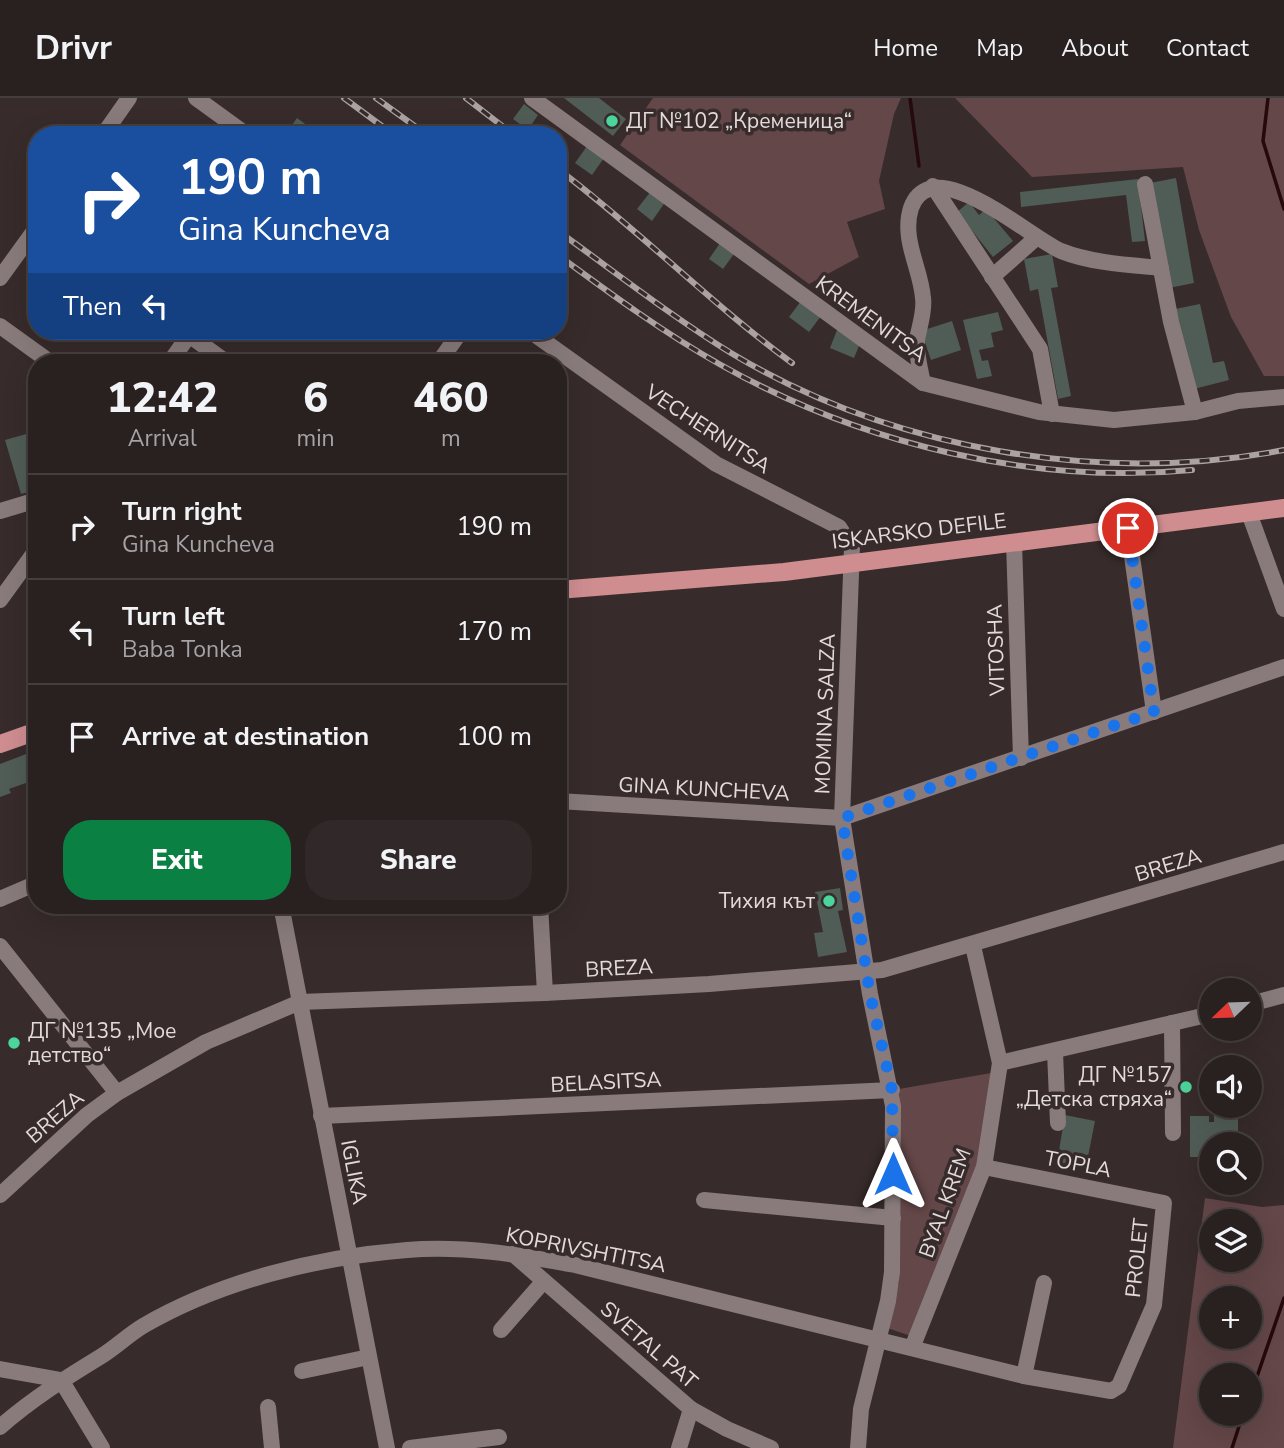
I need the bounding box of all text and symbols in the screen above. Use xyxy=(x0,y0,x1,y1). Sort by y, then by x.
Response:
text: Drivr xyxy=(35,26,112,71)
text: Home xyxy=(873,32,938,64)
text: Map xyxy=(976,32,1023,64)
text: About xyxy=(1061,32,1128,64)
text: Contact xyxy=(1166,32,1249,64)
place label: ДГ №102 „Кременица“ xyxy=(626,107,852,135)
marker: ДГ №102 „Кременица“ xyxy=(604,113,620,129)
text: 190 m xyxy=(178,144,322,211)
icon: right xyxy=(63,154,154,245)
text: Gina Kuncheva xyxy=(178,208,391,251)
street label: KREMENITSA xyxy=(810,269,932,369)
icon: left xyxy=(136,287,174,325)
text: Then xyxy=(63,289,122,324)
text: 12:42 xyxy=(106,370,218,427)
text: 6 xyxy=(303,370,328,427)
text: 460 xyxy=(413,370,489,427)
street label: VECHERNITSA xyxy=(639,377,776,480)
text: Arrival xyxy=(128,423,197,454)
text: min xyxy=(297,423,335,454)
text: m xyxy=(441,423,461,454)
text: Turn right xyxy=(122,494,241,529)
pin xyxy=(1098,498,1158,558)
street label: ISKARSKO DEFILE xyxy=(830,506,1008,556)
icon: right xyxy=(63,508,101,546)
text: 190 m xyxy=(456,509,532,544)
icon: arrive xyxy=(1109,509,1147,547)
text: Gina Kuncheva xyxy=(122,529,275,560)
text: Turn left xyxy=(122,599,225,634)
street label: VITOSHA xyxy=(980,604,1012,697)
icon: left xyxy=(63,613,101,651)
text: 170 m xyxy=(456,614,532,649)
street label: MOMINA SALZA xyxy=(808,633,842,795)
text: Baba Tonka xyxy=(122,634,243,665)
icon: arrive xyxy=(63,718,101,756)
text: Arrive at destination xyxy=(122,719,369,754)
text: 100 m xyxy=(456,719,532,754)
street label: GINA KUNCHEVA xyxy=(618,771,790,807)
button: Exit xyxy=(63,820,291,900)
button: Share xyxy=(305,820,532,900)
street label: BREZA xyxy=(1131,842,1205,888)
place label: Тихия кът xyxy=(719,887,816,915)
marker: Тихия кът xyxy=(821,893,837,909)
street label: BREZA xyxy=(584,952,654,984)
north arrow xyxy=(1199,978,1262,1041)
map controls xyxy=(1199,978,1262,1426)
place label: ДГ №135 „Мое детство“ xyxy=(28,1017,176,1069)
marker: ДГ №135 „Мое детство“ xyxy=(6,1035,22,1051)
button: sound xyxy=(1199,1055,1262,1118)
place label: ДГ №157 „Детска стряха“ xyxy=(1016,1061,1172,1113)
street label: BELASITSA xyxy=(550,1065,662,1099)
marker: ДГ №157 „Детска стряха“ xyxy=(1178,1079,1194,1095)
street label: BREZA xyxy=(20,1084,90,1150)
button: search xyxy=(1199,1132,1262,1195)
street label: IGLIKA xyxy=(334,1137,374,1207)
position arrow xyxy=(856,1137,930,1211)
street label: BYAL KREM xyxy=(912,1144,978,1262)
street label: TOPLA xyxy=(1042,1144,1114,1184)
button: layers xyxy=(1199,1209,1262,1272)
street label: PROLET xyxy=(1119,1217,1155,1299)
street label: KOPRIVSHTITSA xyxy=(503,1221,669,1279)
button: + xyxy=(1199,1286,1262,1349)
street label: SVETAL PAT xyxy=(594,1295,704,1395)
button: − xyxy=(1199,1363,1262,1426)

